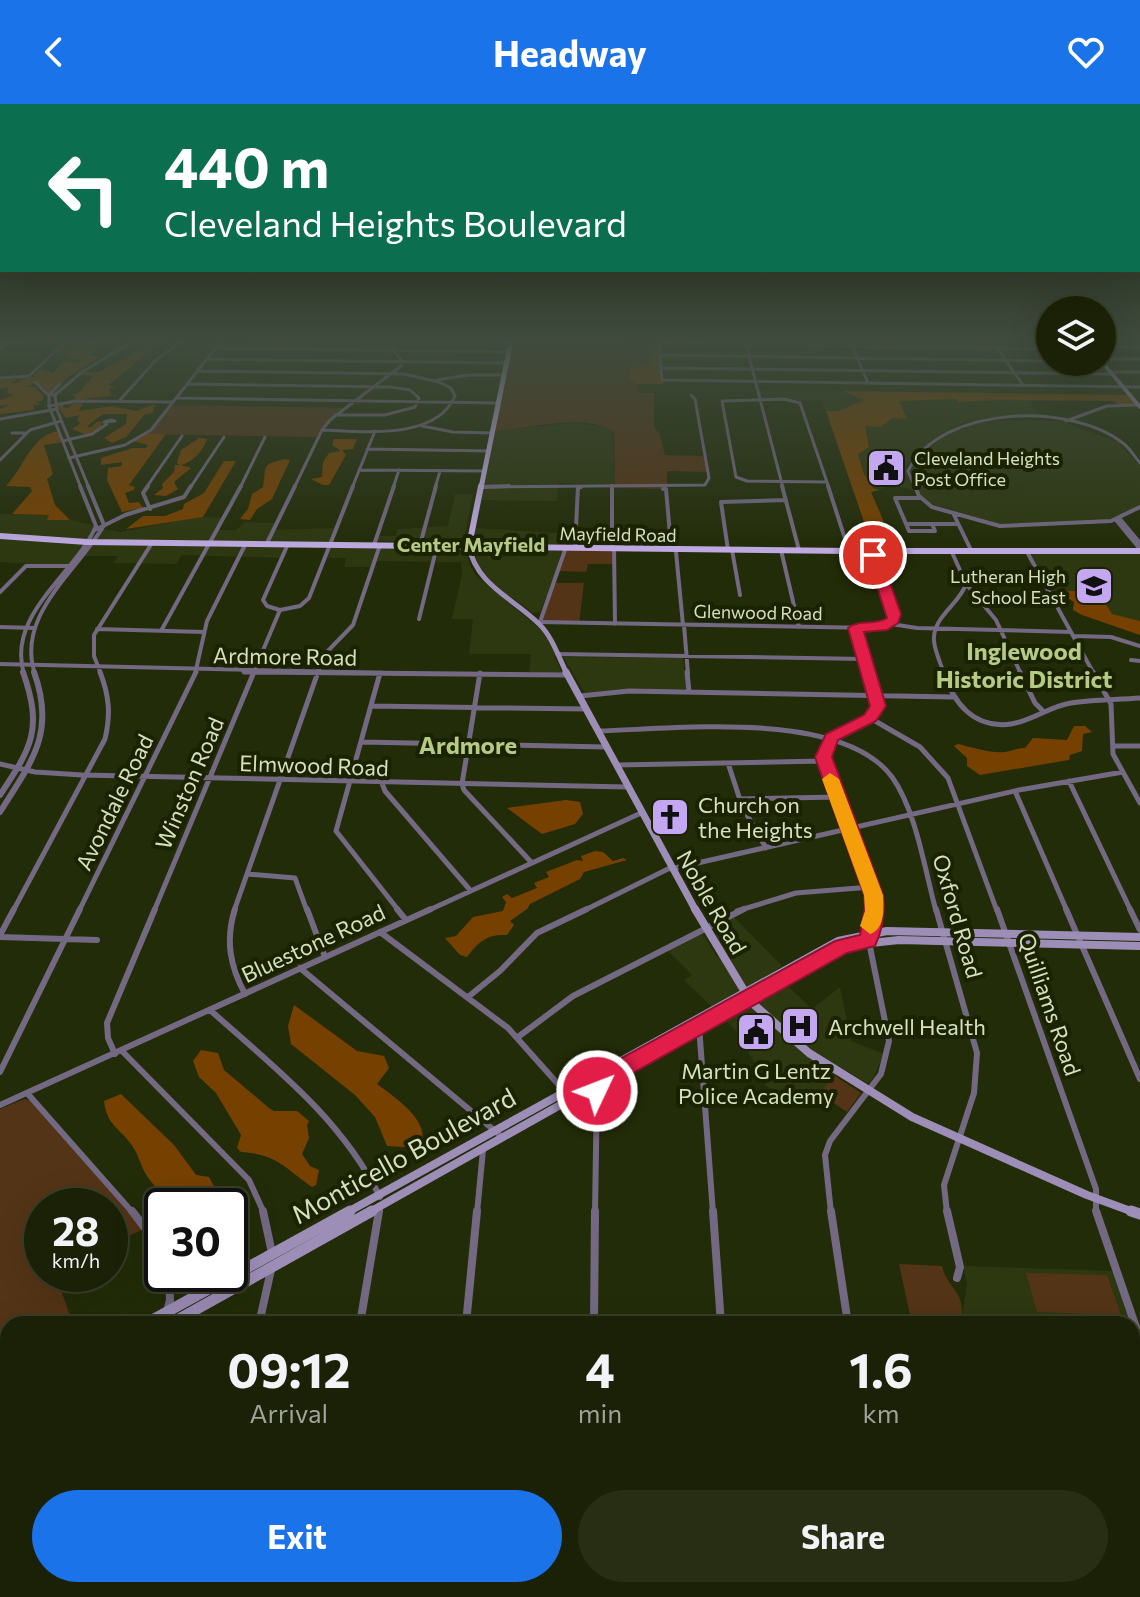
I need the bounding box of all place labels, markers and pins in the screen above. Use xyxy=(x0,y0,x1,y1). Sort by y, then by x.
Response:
public building icon: Cleveland Heights Post Office xyxy=(865,447,907,489)
place label: Cleveland Heights Post Office xyxy=(914,447,1060,490)
pin xyxy=(839,521,907,589)
place label: Lutheran High School East xyxy=(950,565,1066,608)
school or university icon: Lutheran High School East xyxy=(1073,565,1115,607)
place label: Church on the Heights xyxy=(698,791,813,843)
church icon: Church on the Heights xyxy=(649,796,691,838)
hospital icon: Archwell Health xyxy=(779,1005,821,1047)
public building icon: Martin G Lentz Police Academy xyxy=(735,1011,777,1053)
place label: Archwell Health xyxy=(828,1013,986,1040)
place label: Martin G Lentz Police Academy xyxy=(678,1057,834,1109)

